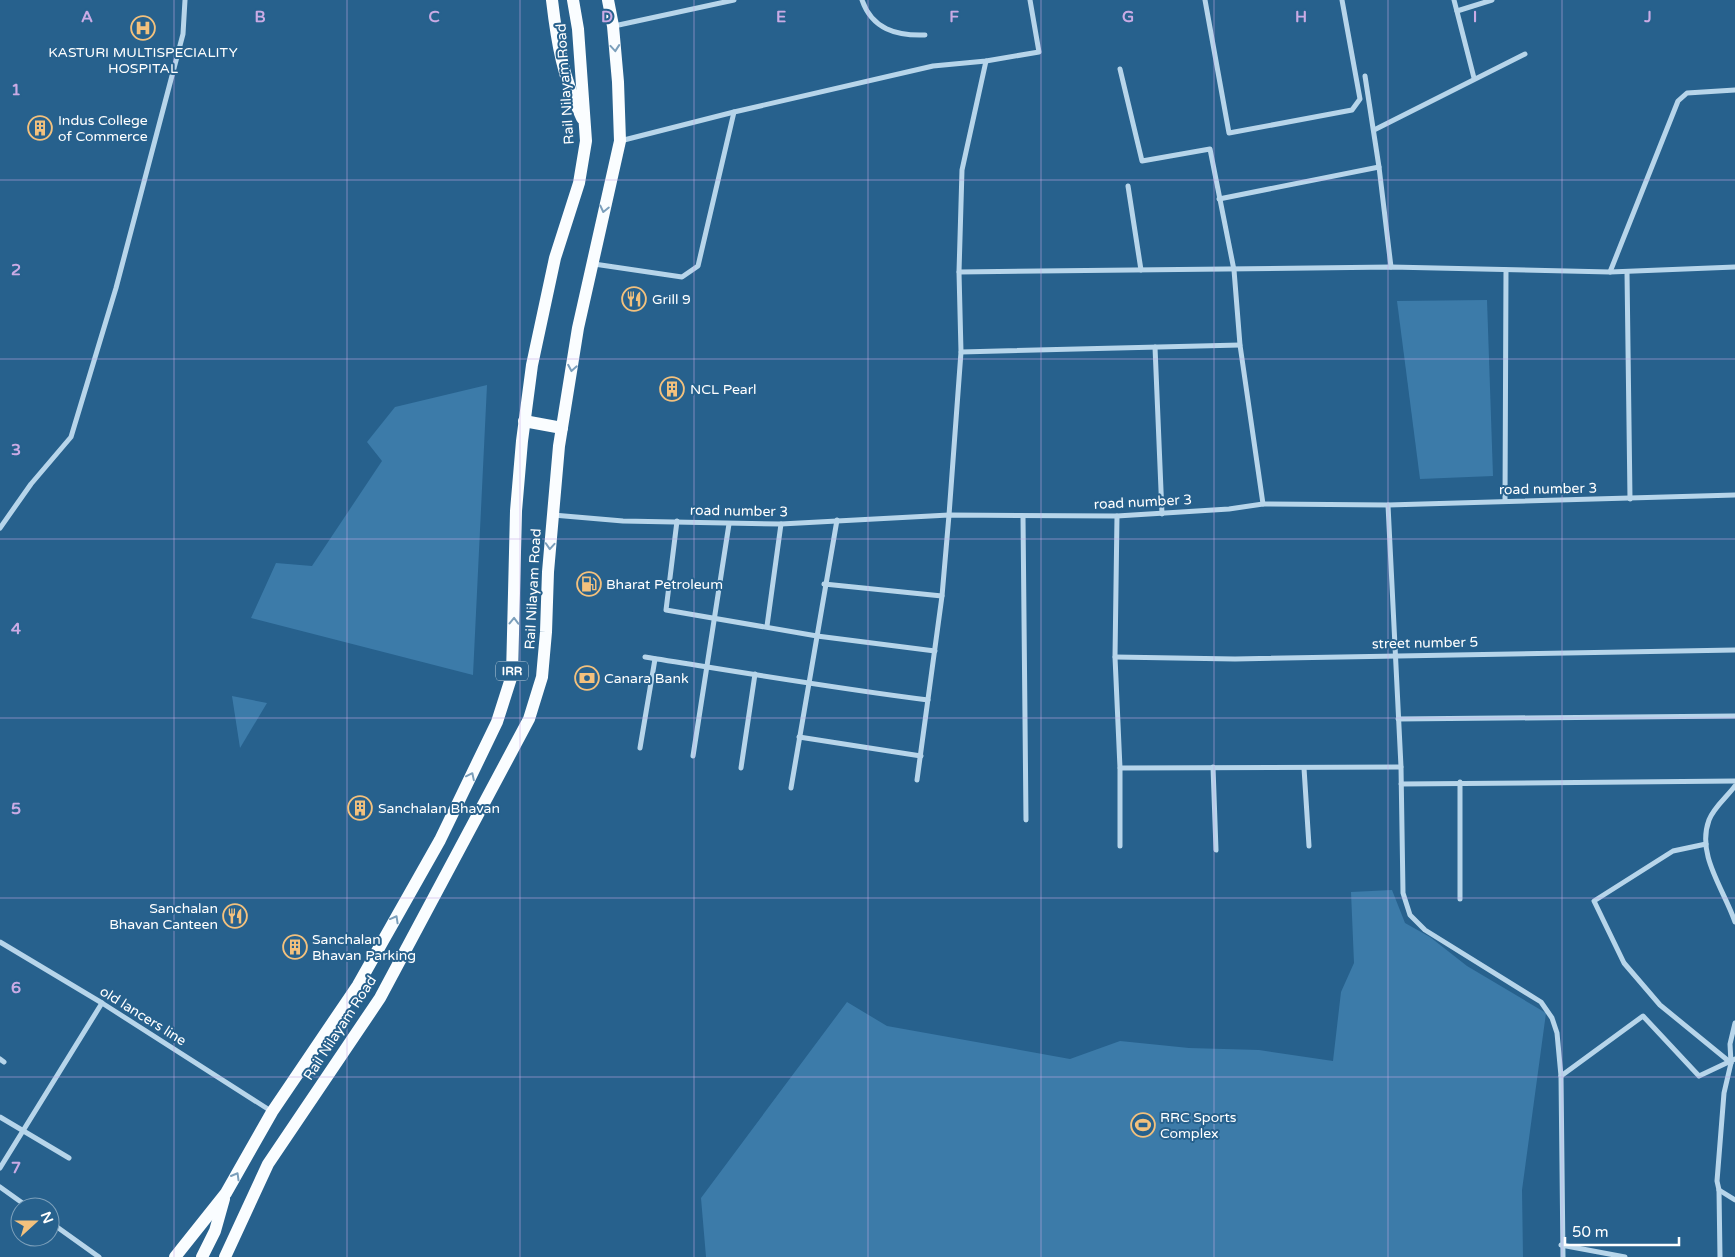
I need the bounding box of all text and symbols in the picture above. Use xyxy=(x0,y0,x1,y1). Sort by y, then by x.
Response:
text: A xyxy=(81,7,93,27)
text: B xyxy=(254,7,266,27)
text: C xyxy=(428,7,440,27)
text: D xyxy=(601,7,613,27)
text: E xyxy=(776,7,786,27)
text: F xyxy=(949,7,959,27)
text: G xyxy=(1122,7,1134,27)
text: H xyxy=(1295,7,1307,27)
text: I xyxy=(1473,7,1477,27)
text: J xyxy=(1643,7,1652,27)
hospital icon: KASTURI MULTISPECIALITY HOSPITAL xyxy=(130,15,156,41)
street label: Rail Nilayam Road xyxy=(552,23,578,145)
place label: KASTURI MULTISPECIALITY HOSPITAL xyxy=(48,44,238,77)
one-way arrow xyxy=(609,44,620,52)
text: 1 xyxy=(11,80,21,100)
place label: Indus College of Commerce xyxy=(58,112,148,145)
building icon: Indus College of Commerce xyxy=(27,115,53,141)
one-way arrow xyxy=(599,204,610,213)
text: 2 xyxy=(11,260,21,280)
restaurant icon: Grill 9 xyxy=(621,286,647,312)
place label: Grill 9 xyxy=(652,291,691,308)
one-way arrow xyxy=(568,363,578,372)
building icon: NCL Pearl xyxy=(659,376,685,402)
place label: NCL Pearl xyxy=(690,381,757,398)
text: 3 xyxy=(11,440,21,460)
street label: road number 3 xyxy=(1499,480,1597,498)
street label: road number 3 xyxy=(1093,491,1193,513)
street label: road number 3 xyxy=(690,502,788,520)
street label: Rail Nilayam Road xyxy=(521,528,545,650)
one-way arrow xyxy=(545,543,556,551)
fuel station icon: Bharat Petroleum xyxy=(576,571,602,597)
place label: Bharat Petroleum xyxy=(606,576,723,593)
one-way arrow xyxy=(509,617,519,625)
text: 4 xyxy=(11,619,21,639)
street label: street number 5 xyxy=(1372,634,1478,652)
road number: IRR xyxy=(496,661,528,680)
bank icon: Canara Bank xyxy=(574,665,600,691)
place label: Canara Bank xyxy=(604,670,689,687)
one-way arrow xyxy=(465,772,475,781)
building icon: Sanchalan Bhavan xyxy=(347,795,373,821)
text: 5 xyxy=(11,799,21,819)
place label: Sanchalan Bhavan xyxy=(378,800,500,817)
place label: Sanchalan Bhavan Canteen xyxy=(109,900,218,933)
restaurant icon: Sanchalan Bhavan Canteen xyxy=(222,903,248,929)
one-way arrow xyxy=(389,916,399,925)
place label: Sanchalan Bhavan Parking xyxy=(312,931,416,964)
building icon: Sanchalan Bhavan Parking xyxy=(282,934,308,960)
street label: Rail Nilayam Road xyxy=(300,973,380,1083)
text: 6 xyxy=(11,978,21,998)
street label: old lancers line xyxy=(97,983,189,1049)
place label: RRC Sports Complex xyxy=(1160,1109,1237,1142)
sports icon: RRC Sports Complex xyxy=(1130,1112,1156,1138)
text: 7 xyxy=(11,1158,21,1178)
one-way arrow xyxy=(229,1172,239,1181)
north arrow xyxy=(10,1197,60,1247)
text: N xyxy=(37,1209,57,1226)
scale bar xyxy=(1565,1214,1679,1246)
text: 50 m xyxy=(1572,1223,1609,1241)

